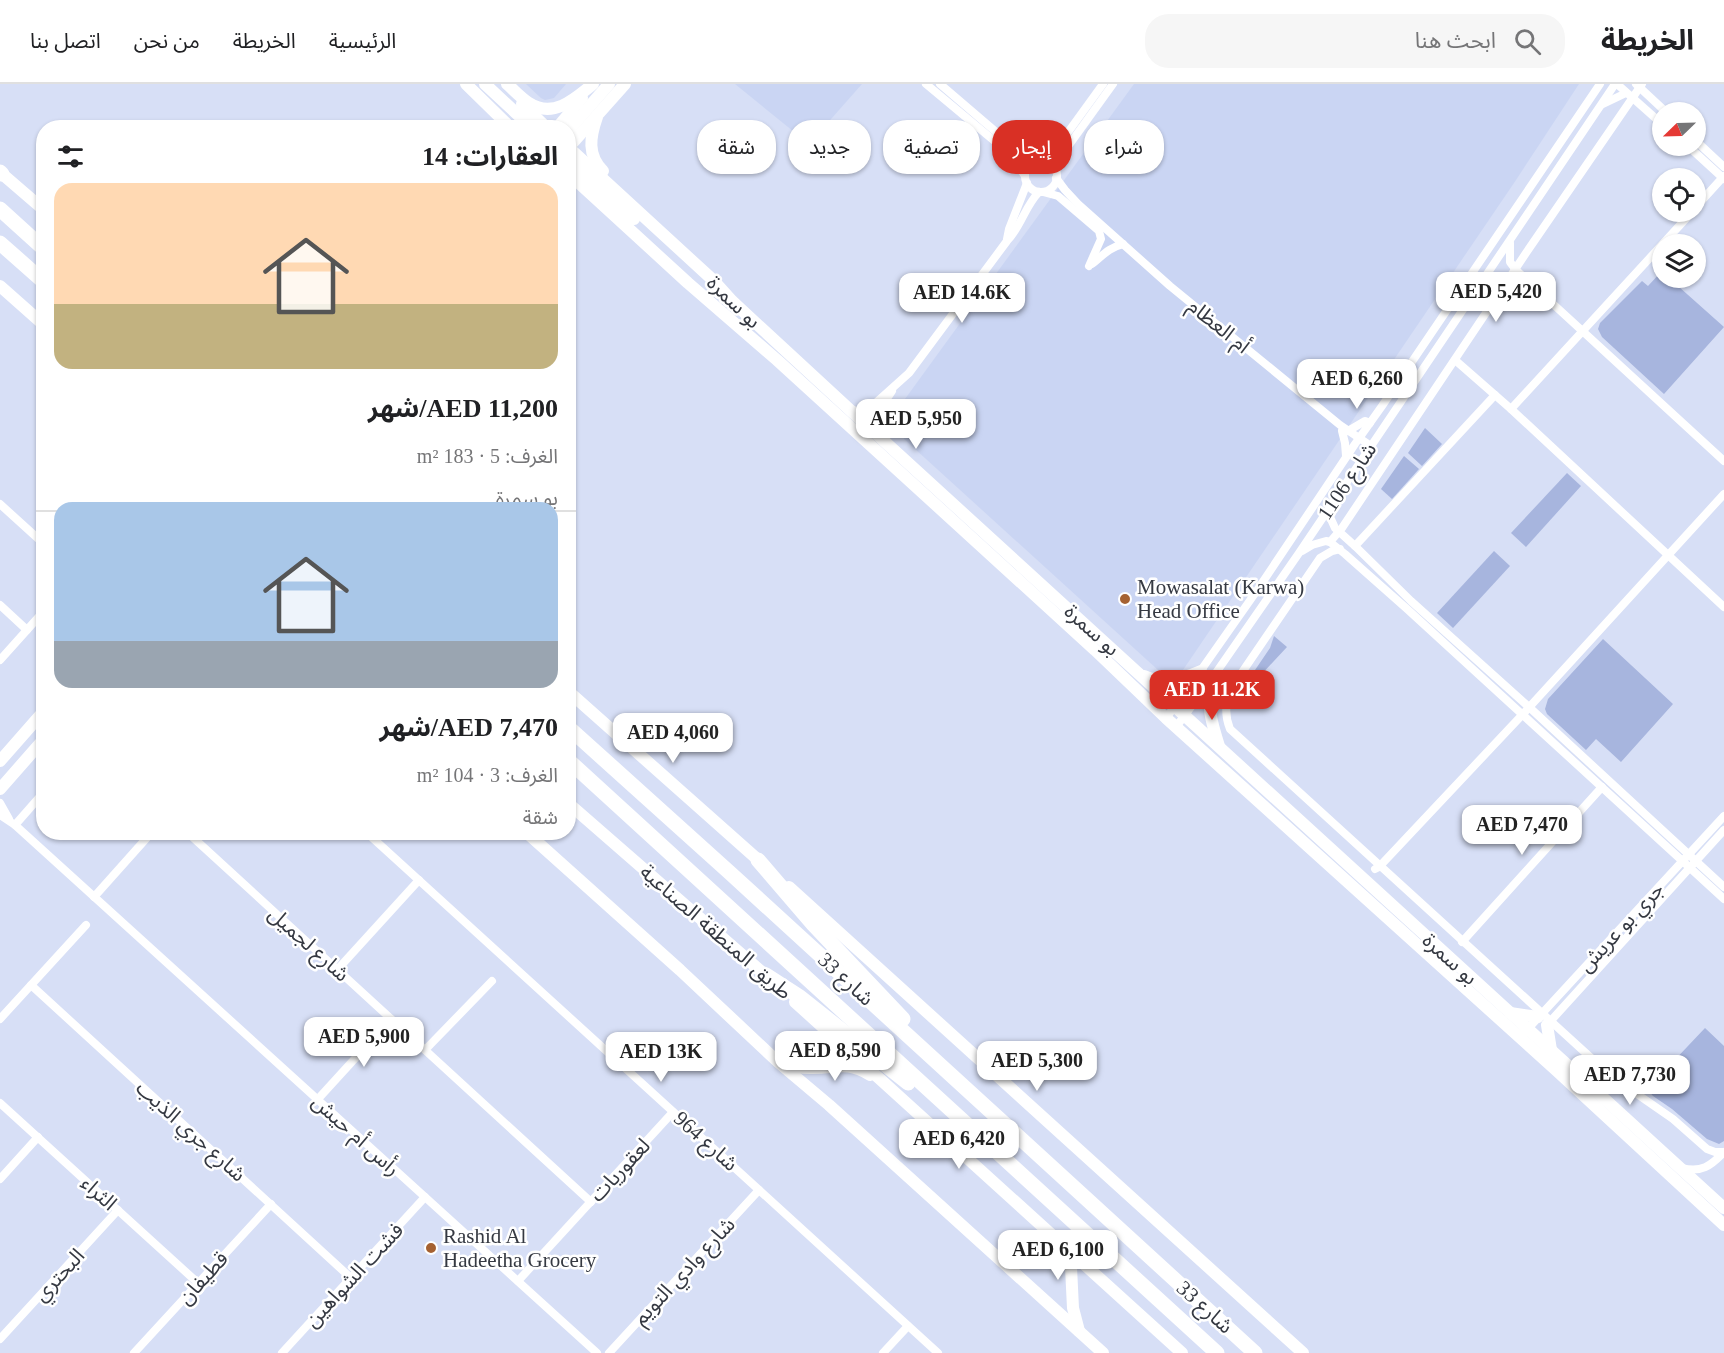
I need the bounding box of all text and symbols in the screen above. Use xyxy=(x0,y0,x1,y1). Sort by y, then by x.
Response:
search box xyxy=(1145,14,1565,68)
icon: search xyxy=(1511,25,1544,58)
text: الخريطة xyxy=(1601,25,1694,56)
text: ابحث هنا xyxy=(1415,28,1496,53)
text: اتصل بنا xyxy=(30,29,101,53)
text: من نحن xyxy=(134,29,200,53)
text: الخريطة xyxy=(233,29,296,53)
text: الرئيسية xyxy=(329,29,396,53)
north arrow xyxy=(1652,102,1706,156)
map controls xyxy=(1652,102,1706,288)
chip: شقة xyxy=(697,120,776,174)
chip: جديد xyxy=(788,120,871,174)
chip: تصفية xyxy=(883,120,980,174)
chip: إيجار xyxy=(992,120,1072,174)
chip: شراء xyxy=(1084,120,1164,174)
icon: filters xyxy=(54,140,87,173)
text: العقارات: 14 xyxy=(422,142,558,171)
button: locate xyxy=(1652,168,1706,222)
icon: home xyxy=(252,222,360,330)
button: layers xyxy=(1652,234,1706,288)
street label: بو سمرة xyxy=(702,271,766,333)
pin: AED 5,420 xyxy=(1427,272,1565,323)
pin: AED 14.6K xyxy=(893,273,1031,324)
text: AED 5,420 xyxy=(1450,280,1542,302)
text: AED 14.6K xyxy=(913,281,1011,303)
street label: أم العظام xyxy=(1181,293,1255,361)
pin: AED 6,260 xyxy=(1288,359,1426,410)
text: AED 6,260 xyxy=(1311,367,1403,389)
text: AED 11,200/شهر xyxy=(368,394,558,423)
pin: AED 5,950 xyxy=(847,399,985,450)
text: AED 5,950 xyxy=(870,407,962,429)
street label: شارع 1106 xyxy=(1313,438,1384,526)
text: الغرف: 5 · 183 m² xyxy=(417,445,558,467)
text: بو سمرة xyxy=(496,487,558,509)
icon: home xyxy=(252,541,360,649)
place label: Mowasalat (Karwa) Head Office xyxy=(1137,575,1304,623)
marker: Mowasalat (Karwa) Head Office xyxy=(1118,592,1132,606)
street label: بو سمرة xyxy=(1060,599,1124,661)
pin: AED 11.2K xyxy=(1143,670,1281,721)
text: AED 11.2K xyxy=(1164,678,1260,700)
text: AED 7,470/شهر xyxy=(380,713,558,742)
pin: AED 4,060 xyxy=(604,713,742,764)
text: AED 4,060 xyxy=(627,721,719,743)
text: الغرف: 3 · 104 m² xyxy=(417,764,558,786)
pin: AED 7,470 xyxy=(1453,805,1591,856)
text: شقة xyxy=(523,806,558,828)
text: AED 7,470 xyxy=(1476,813,1568,835)
street label: طريق المنطقة الصناعية xyxy=(635,860,797,1005)
street label: جري بو عريش xyxy=(1573,877,1671,979)
street label: شارع لجميل xyxy=(262,902,354,989)
street label: بو سمرة xyxy=(1418,928,1482,990)
street label: شارع 33 xyxy=(811,947,879,1013)
pin: AED 5,900 xyxy=(295,1017,433,1068)
text: AED 5,900 xyxy=(318,1025,410,1047)
pin: AED 8,590 xyxy=(766,1031,904,1082)
pin: AED 13K xyxy=(606,1032,716,1083)
text: AED 8,590 xyxy=(789,1039,881,1061)
text: AED 13K xyxy=(620,1040,702,1062)
pin: AED 5,300 xyxy=(968,1041,1106,1092)
text: AED 5,300 xyxy=(991,1049,1083,1071)
pin: AED 7,730 xyxy=(1561,1055,1699,1106)
text: AED 7,730 xyxy=(1584,1063,1676,1085)
street label: شارع جري الذيب xyxy=(129,1076,251,1189)
street label: رأس أم حيش xyxy=(304,1089,405,1184)
street label: شارع 964 xyxy=(667,1106,743,1178)
pin: AED 6,420 xyxy=(890,1119,1028,1170)
text: AED 6,420 xyxy=(913,1127,1005,1149)
street label: لعقوريات xyxy=(585,1134,655,1206)
street label: الثراء xyxy=(76,1171,122,1215)
street label: شارع وادي التويم xyxy=(628,1212,743,1332)
street label: فشت الشواهين xyxy=(300,1218,408,1332)
place label: Rashid Al Hadeetha Grocery xyxy=(443,1224,597,1272)
pin: AED 6,100 xyxy=(989,1230,1127,1281)
text: AED 6,100 xyxy=(1012,1238,1104,1260)
marker: Rashid Al Hadeetha Grocery xyxy=(424,1241,438,1255)
street label: البحتري xyxy=(29,1244,92,1309)
street label: قطيفان xyxy=(173,1247,233,1309)
street label: شارع 33 xyxy=(1170,1276,1238,1341)

